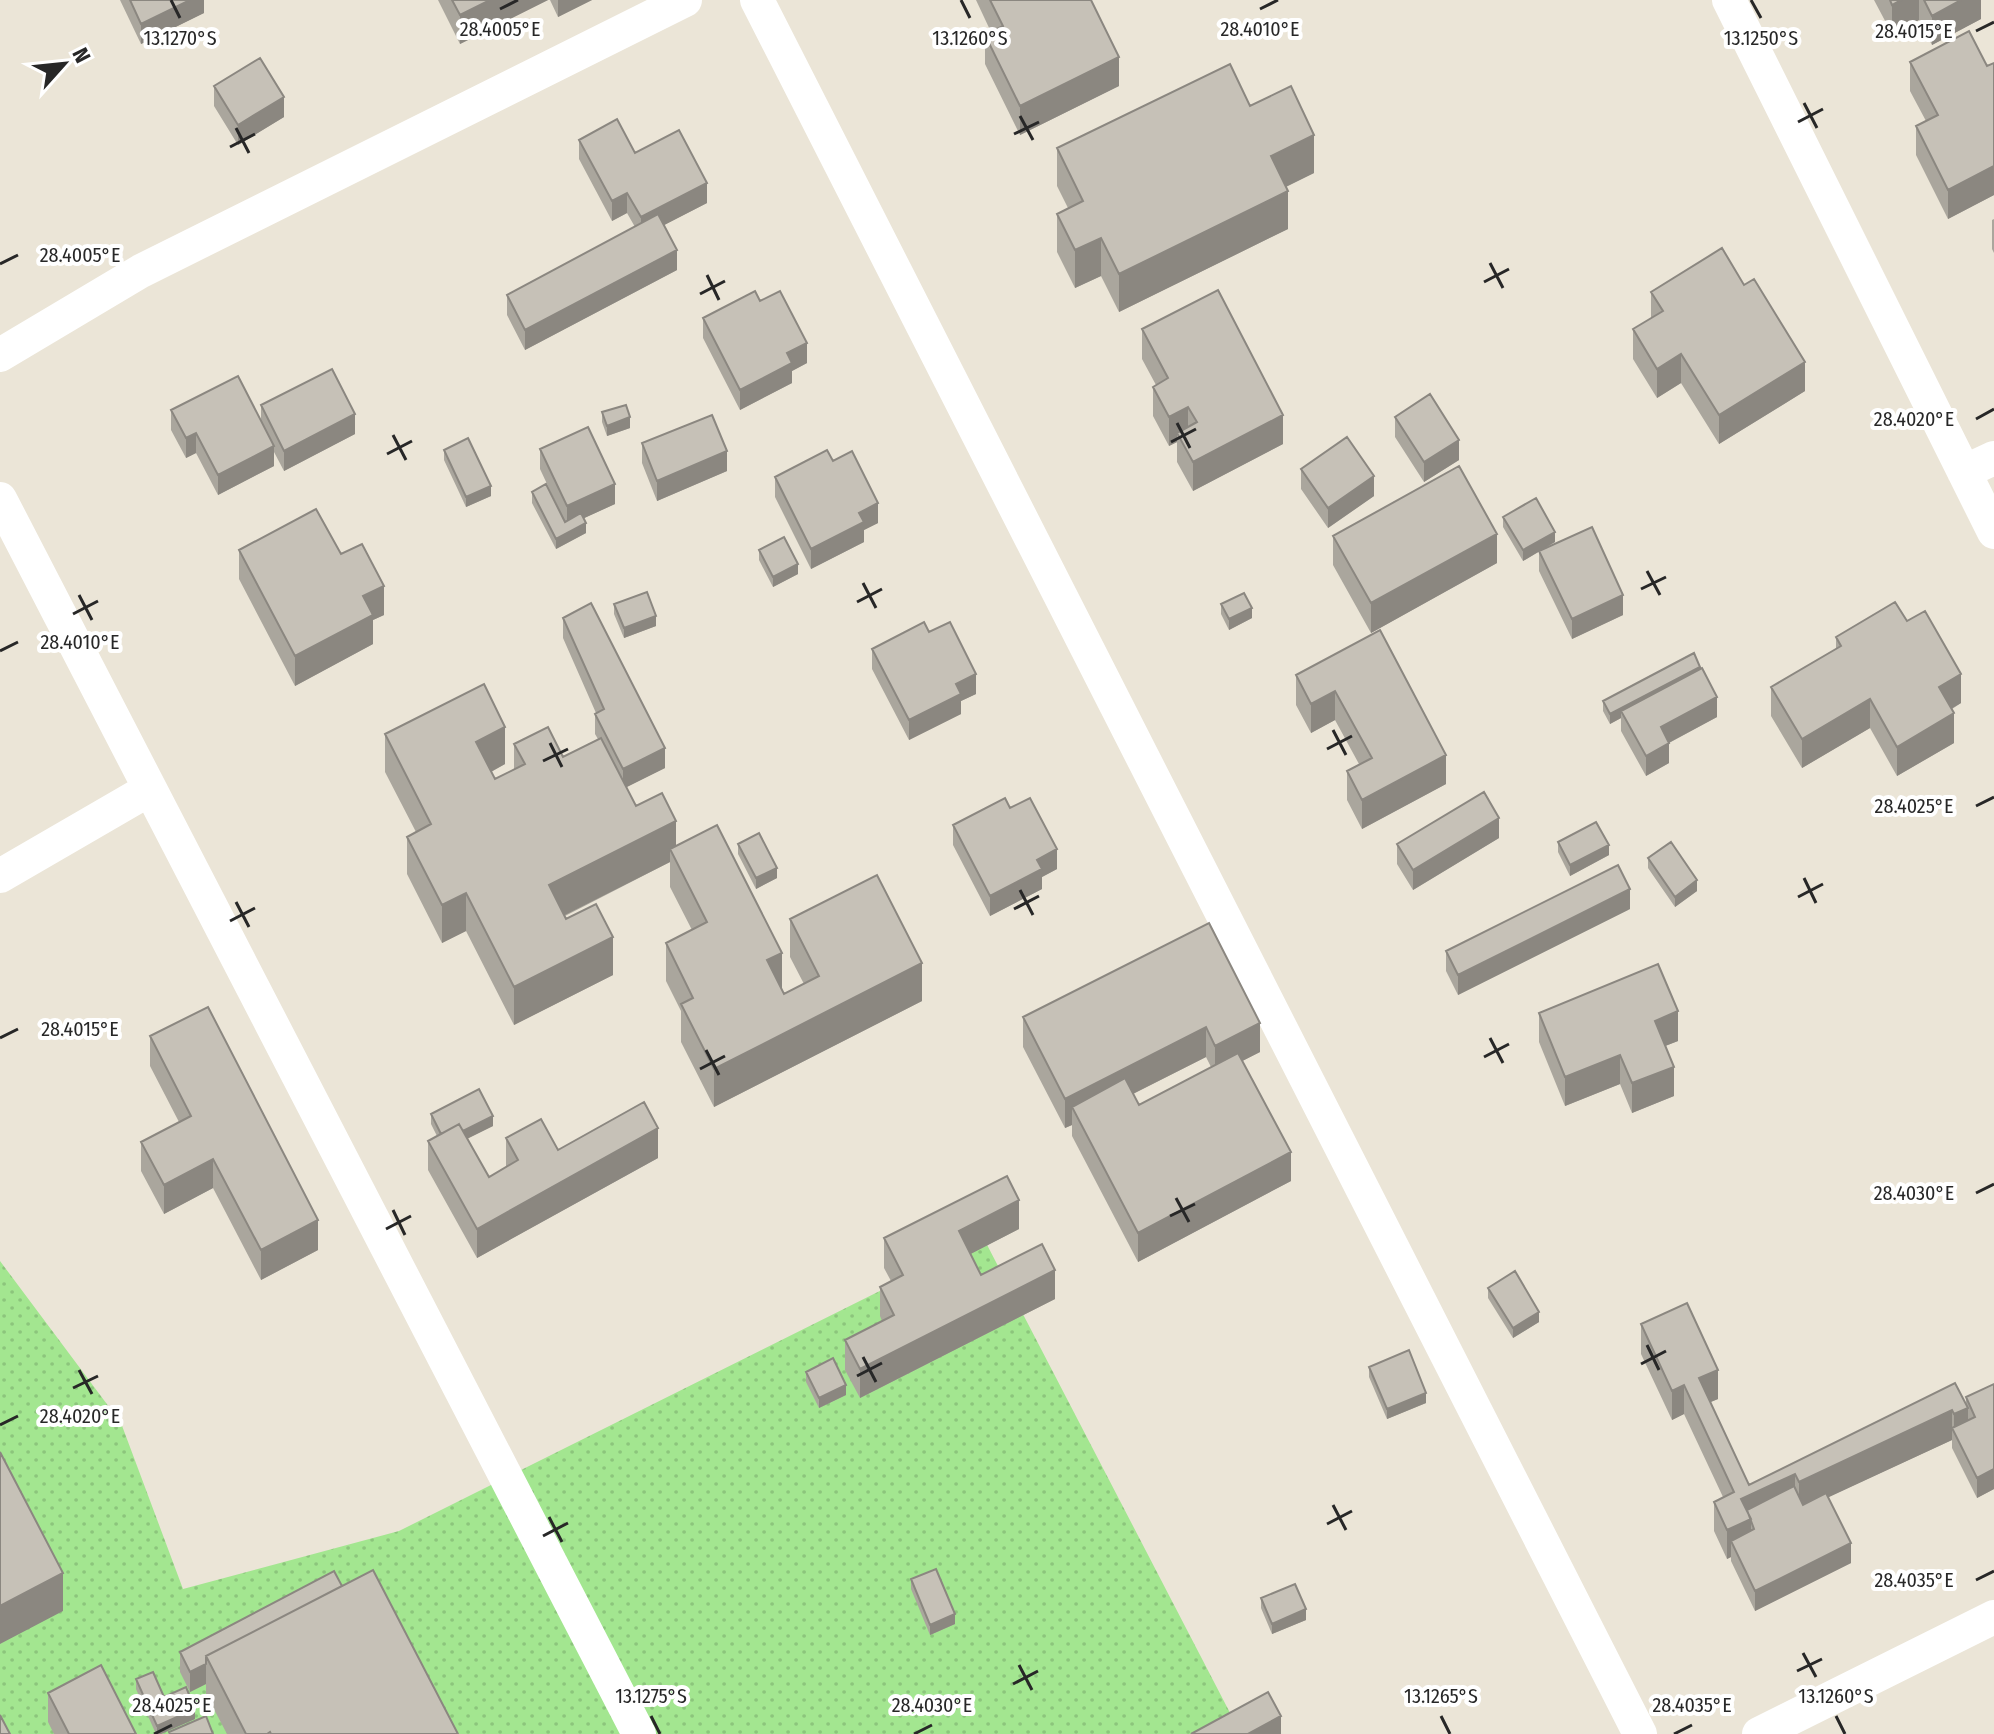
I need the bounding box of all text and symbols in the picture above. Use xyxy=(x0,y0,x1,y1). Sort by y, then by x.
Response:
text: 28.4005°E xyxy=(460,17,540,41)
text: 28.4010°E xyxy=(1221,17,1299,41)
text: 28.4015°E xyxy=(1875,19,1953,43)
north arrow xyxy=(24,24,104,104)
text: 13.1270°S xyxy=(143,26,217,50)
text: 13.1260°S xyxy=(932,26,1008,50)
text: 13.1250°S xyxy=(1724,26,1798,50)
text: N xyxy=(66,43,96,67)
text: 28.4005°E xyxy=(40,243,120,267)
text: 28.4020°E xyxy=(1874,407,1954,431)
text: 28.4010°E xyxy=(41,630,119,654)
text: 28.4025°E xyxy=(1875,794,1953,818)
text: 28.4015°E xyxy=(41,1017,119,1041)
text: 28.4030°E xyxy=(1874,1181,1954,1205)
text: 28.4020°E xyxy=(40,1404,120,1428)
text: 28.4035°E xyxy=(1874,1568,1954,1592)
text: 13.1275°S xyxy=(615,1684,687,1708)
text: 13.1265°S xyxy=(1404,1684,1478,1708)
text: 13.1260°S xyxy=(1798,1684,1874,1708)
text: 28.4025°E xyxy=(133,1693,211,1717)
text: 28.4030°E xyxy=(892,1693,972,1717)
text: 28.4035°E xyxy=(1652,1693,1732,1717)

